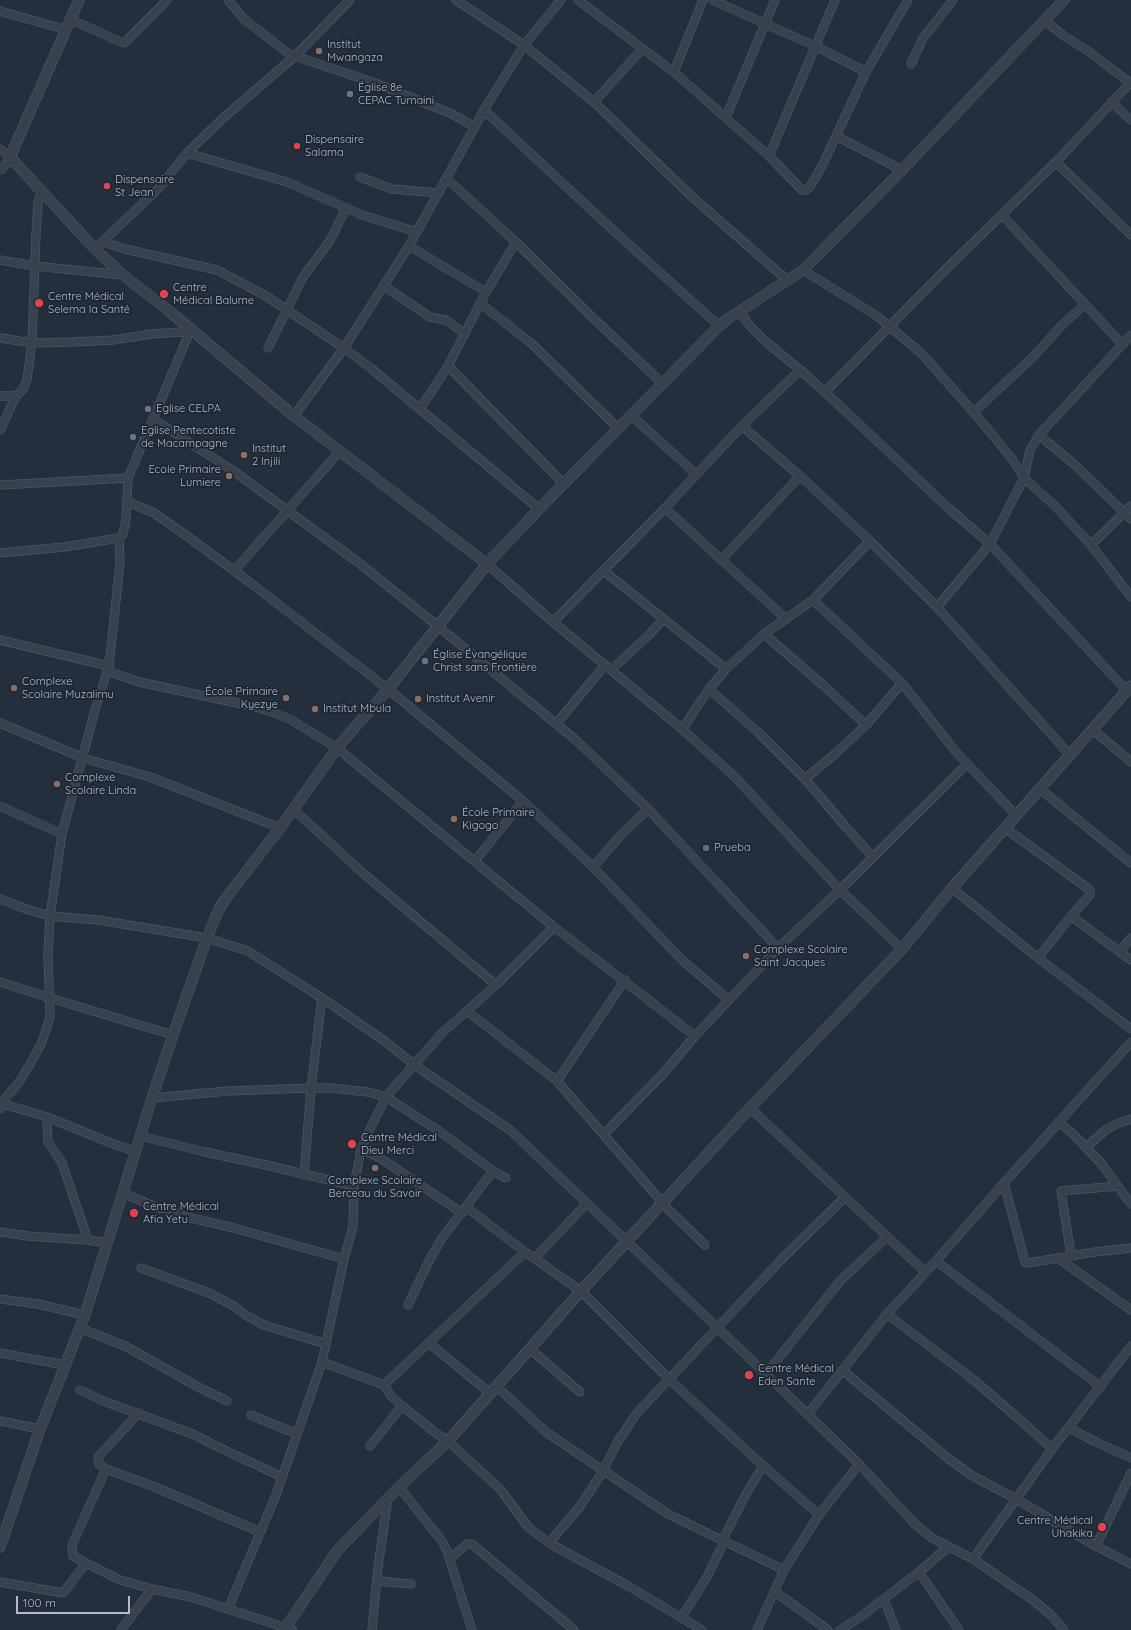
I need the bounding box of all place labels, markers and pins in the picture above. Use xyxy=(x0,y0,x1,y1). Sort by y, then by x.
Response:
place label: Institut Mwangaza xyxy=(327,38,383,64)
marker: Institut Mwangaza xyxy=(314,46,324,56)
place label: Église 8e CEPAC Tumaini xyxy=(358,81,434,107)
marker: Église 8e CEPAC Tumaini xyxy=(345,89,355,99)
place label: Dispensaire Salama xyxy=(305,133,364,159)
marker: Dispensaire Salama xyxy=(292,141,302,151)
place label: Dispensaire St Jean xyxy=(115,173,174,199)
marker: Dispensaire St Jean xyxy=(102,181,112,191)
place label: Centre Médical Balume xyxy=(173,281,254,307)
marker: Centre Médical Balume xyxy=(158,288,170,300)
place label: Centre Médical Selema la Santé xyxy=(48,290,130,316)
marker: Centre Médical Selema la Santé xyxy=(33,297,45,309)
place label: Eglise CELPA xyxy=(156,402,221,416)
marker: Eglise CELPA xyxy=(143,404,153,414)
place label: Eglise Pentecotiste de Macampagne xyxy=(141,424,236,450)
marker: Eglise Pentecotiste de Macampagne xyxy=(128,432,138,442)
place label: Institut 2 Injili xyxy=(252,442,286,468)
marker: Institut 2 Injili xyxy=(239,450,249,460)
place label: Ecole Primaire Lumiere xyxy=(148,463,221,489)
marker: Ecole Primaire Lumiere xyxy=(224,471,234,481)
place label: Église Évangélique Christ sans Frontière xyxy=(433,648,537,674)
marker: Église Évangélique Christ sans Frontière xyxy=(420,656,430,666)
place label: Complexe Scolaire Muzalimu xyxy=(22,675,114,701)
marker: Complexe Scolaire Muzalimu xyxy=(9,683,19,693)
place label: École Primaire Kyezye xyxy=(205,685,278,711)
place label: Institut Avenir xyxy=(426,692,495,706)
marker: École Primaire Kyezye xyxy=(281,693,291,703)
marker: Institut Avenir xyxy=(413,694,423,704)
place label: Institut Mbula xyxy=(323,702,391,716)
marker: Institut Mbula xyxy=(310,704,320,714)
place label: Complexe Scolaire Linda xyxy=(65,771,136,797)
marker: Complexe Scolaire Linda xyxy=(52,779,62,789)
place label: École Primaire Kigogo xyxy=(462,806,535,832)
marker: École Primaire Kigogo xyxy=(449,814,459,824)
place label: Prueba xyxy=(714,841,751,855)
marker: Prueba xyxy=(701,843,711,853)
place label: Complexe Scolaire Saint Jacques xyxy=(754,943,848,969)
marker: Complexe Scolaire Saint Jacques xyxy=(741,951,751,961)
place label: Centre Médical Dieu Merci xyxy=(361,1131,437,1157)
marker: Centre Médical Dieu Merci xyxy=(346,1138,358,1150)
marker: Complexe Scolaire Berceau du Savoir xyxy=(370,1163,380,1173)
place label: Complexe Scolaire Berceau du Savoir xyxy=(328,1174,422,1200)
place label: Centre Médical Afia Yetu xyxy=(143,1200,219,1226)
marker: Centre Médical Afia Yetu xyxy=(128,1207,140,1219)
place label: Centre Médical Eden Sante xyxy=(758,1362,834,1388)
marker: Centre Médical Eden Sante xyxy=(743,1369,755,1381)
place label: Centre Médical Uhakika xyxy=(1017,1514,1093,1540)
marker: Centre Médical Uhakika xyxy=(1096,1521,1108,1533)

